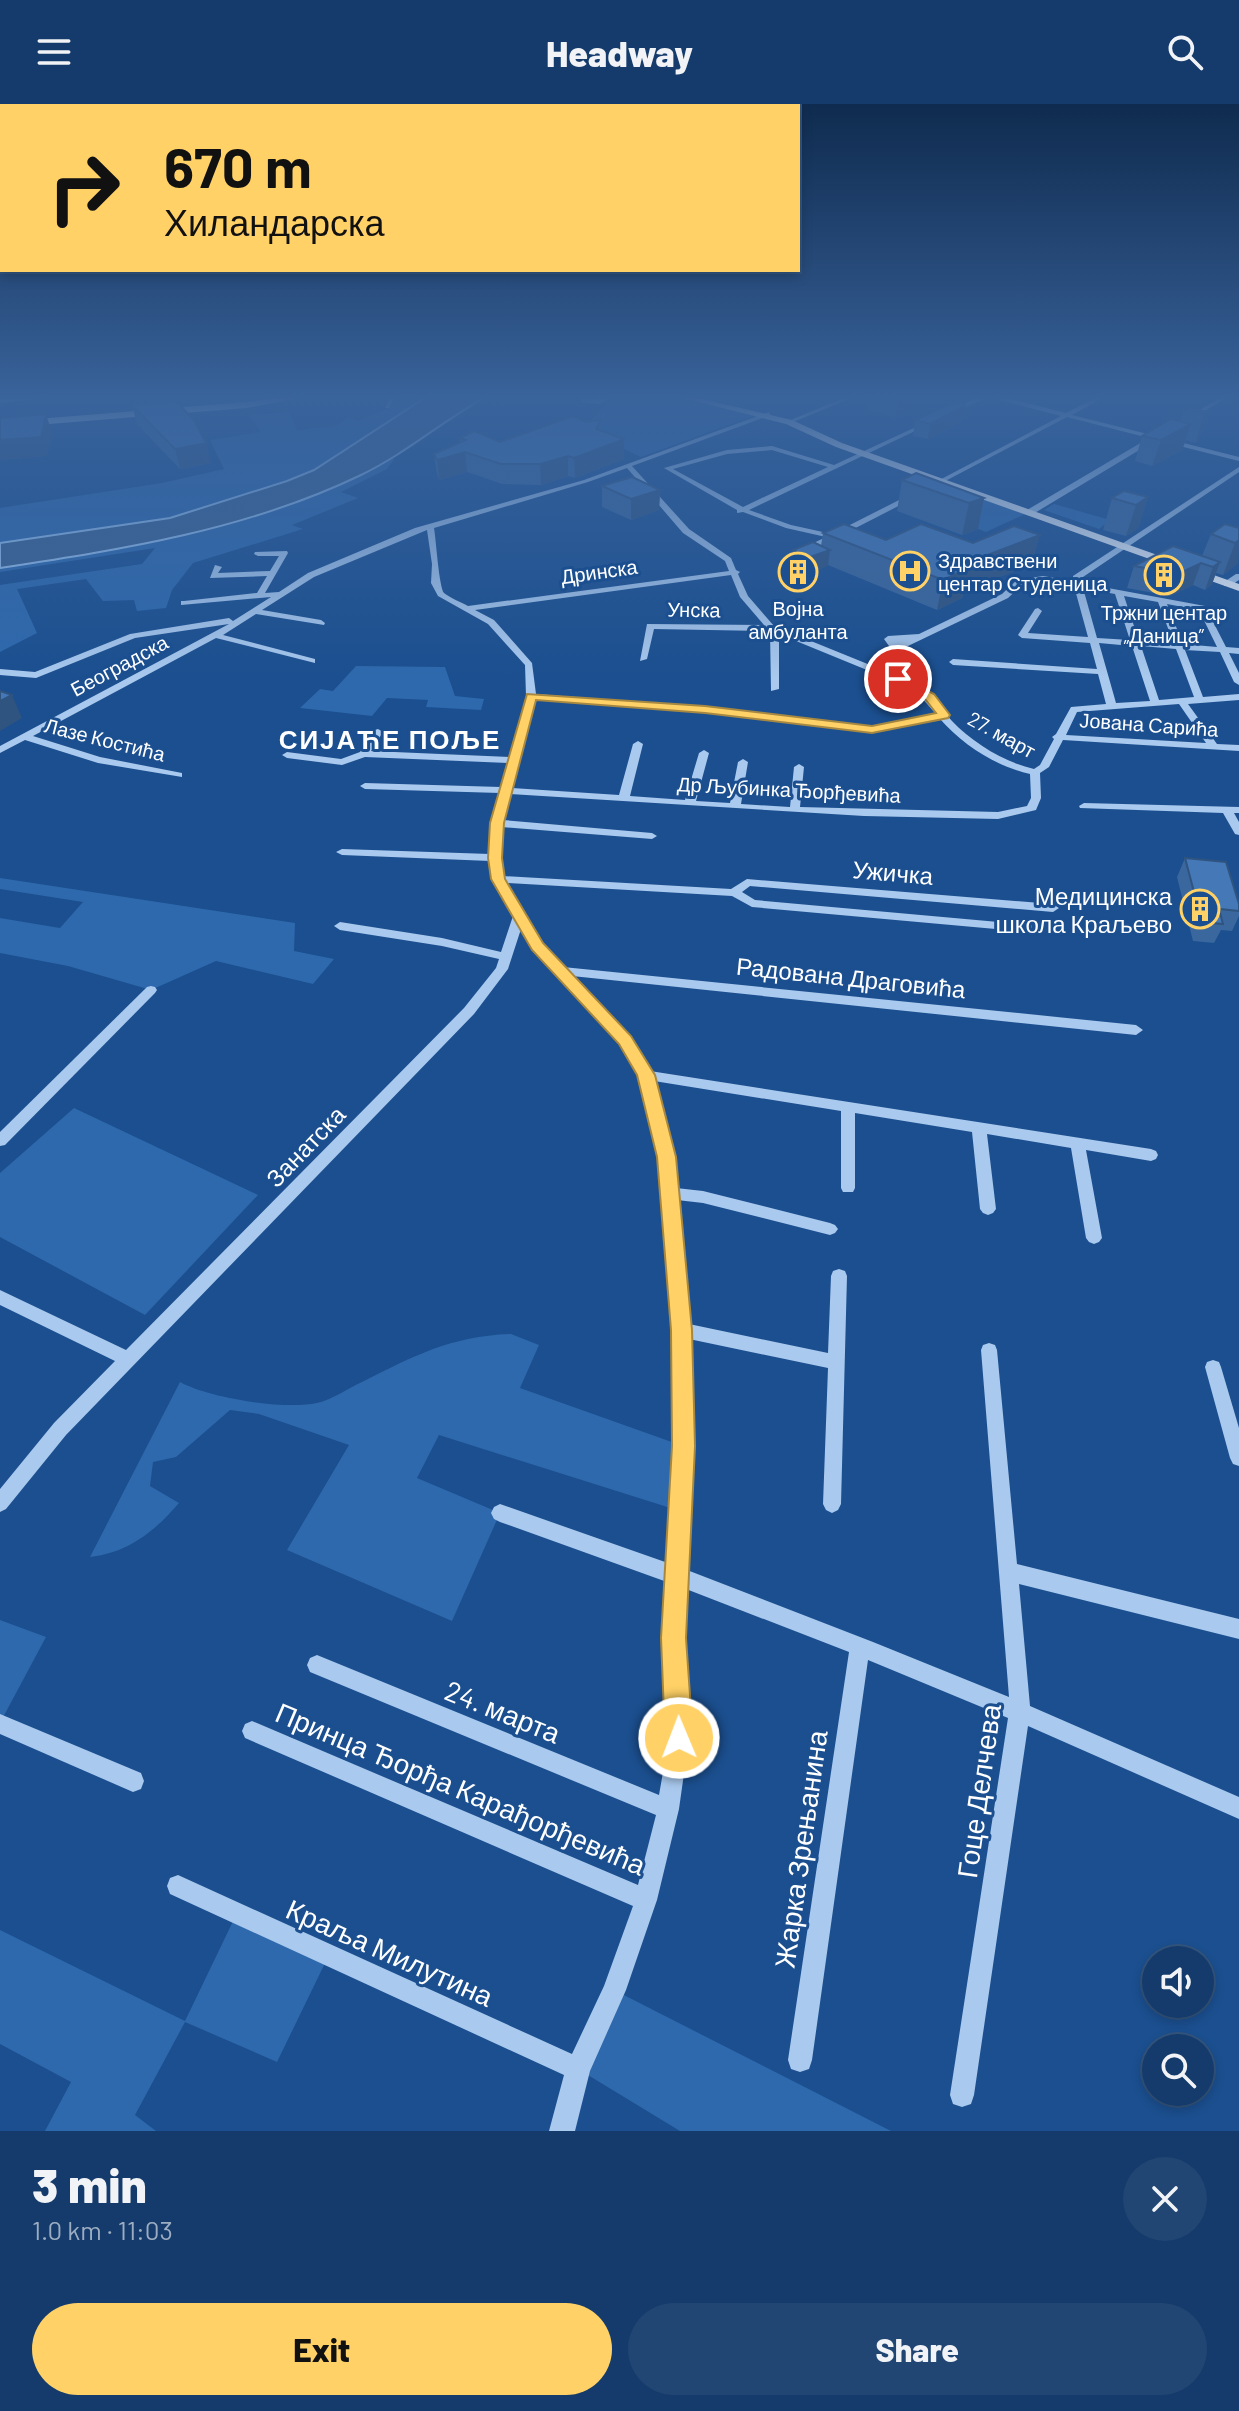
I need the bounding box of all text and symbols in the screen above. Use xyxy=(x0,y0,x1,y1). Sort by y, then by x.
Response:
icon: menu xyxy=(32,30,76,74)
icon: search xyxy=(1163,30,1207,74)
text: Headway xyxy=(546,31,693,74)
text: 670 m xyxy=(164,132,312,199)
icon: right xyxy=(32,136,136,240)
text: Хиландарска xyxy=(164,200,385,243)
place label: Здравствени центар Студеница xyxy=(938,548,1108,595)
hospital icon: Здравствени центар Студеница xyxy=(889,550,931,592)
building icon: Војна амбуланта xyxy=(777,551,819,593)
street label: Дринска xyxy=(559,554,640,588)
building icon: Тржни центар „Даница” xyxy=(1143,554,1185,596)
place label: Војна амбуланта xyxy=(748,596,848,643)
street label: Унска xyxy=(667,597,722,621)
place label: Тржни центар „Даница” xyxy=(1101,600,1227,647)
street label: Београдска xyxy=(66,629,173,701)
pin xyxy=(864,645,932,713)
icon: arrive xyxy=(876,657,920,701)
street label: 27. март xyxy=(964,706,1040,762)
street label: Јована Сарића xyxy=(1079,707,1220,741)
street label: Лазе Костића xyxy=(42,712,169,766)
district label: СИЈАЋЕ ПОЉЕ xyxy=(279,723,501,754)
street label: Др Љубинка Ђорђевића xyxy=(677,771,902,807)
street label: Ужичка xyxy=(851,854,935,890)
place label: Медицинска школа Краљево xyxy=(995,881,1173,938)
building icon: Медицинска школа Краљево xyxy=(1179,888,1221,930)
street label: Радована Драговића xyxy=(735,951,968,1004)
street label: Занатска xyxy=(259,1099,351,1192)
street label: 24. марта xyxy=(440,1672,566,1750)
street label: Принца Ђорђа Карађорђевића xyxy=(271,1694,652,1882)
position arrow xyxy=(637,1696,721,1780)
street label: Гоце Делчева xyxy=(949,1701,1007,1880)
street label: Жарка Зрењанина xyxy=(766,1727,834,1970)
street label: Краља Милутина xyxy=(281,1891,499,2013)
map controls xyxy=(1142,1946,1214,2106)
button: sound xyxy=(1142,1946,1214,2018)
button: search xyxy=(1142,2034,1214,2106)
text: 3 min xyxy=(32,2155,147,2213)
button: close xyxy=(1123,2157,1207,2241)
text: 1.0 km · 11:03 xyxy=(32,2214,173,2245)
button: Exit xyxy=(32,2303,612,2395)
button: Share xyxy=(628,2303,1207,2395)

